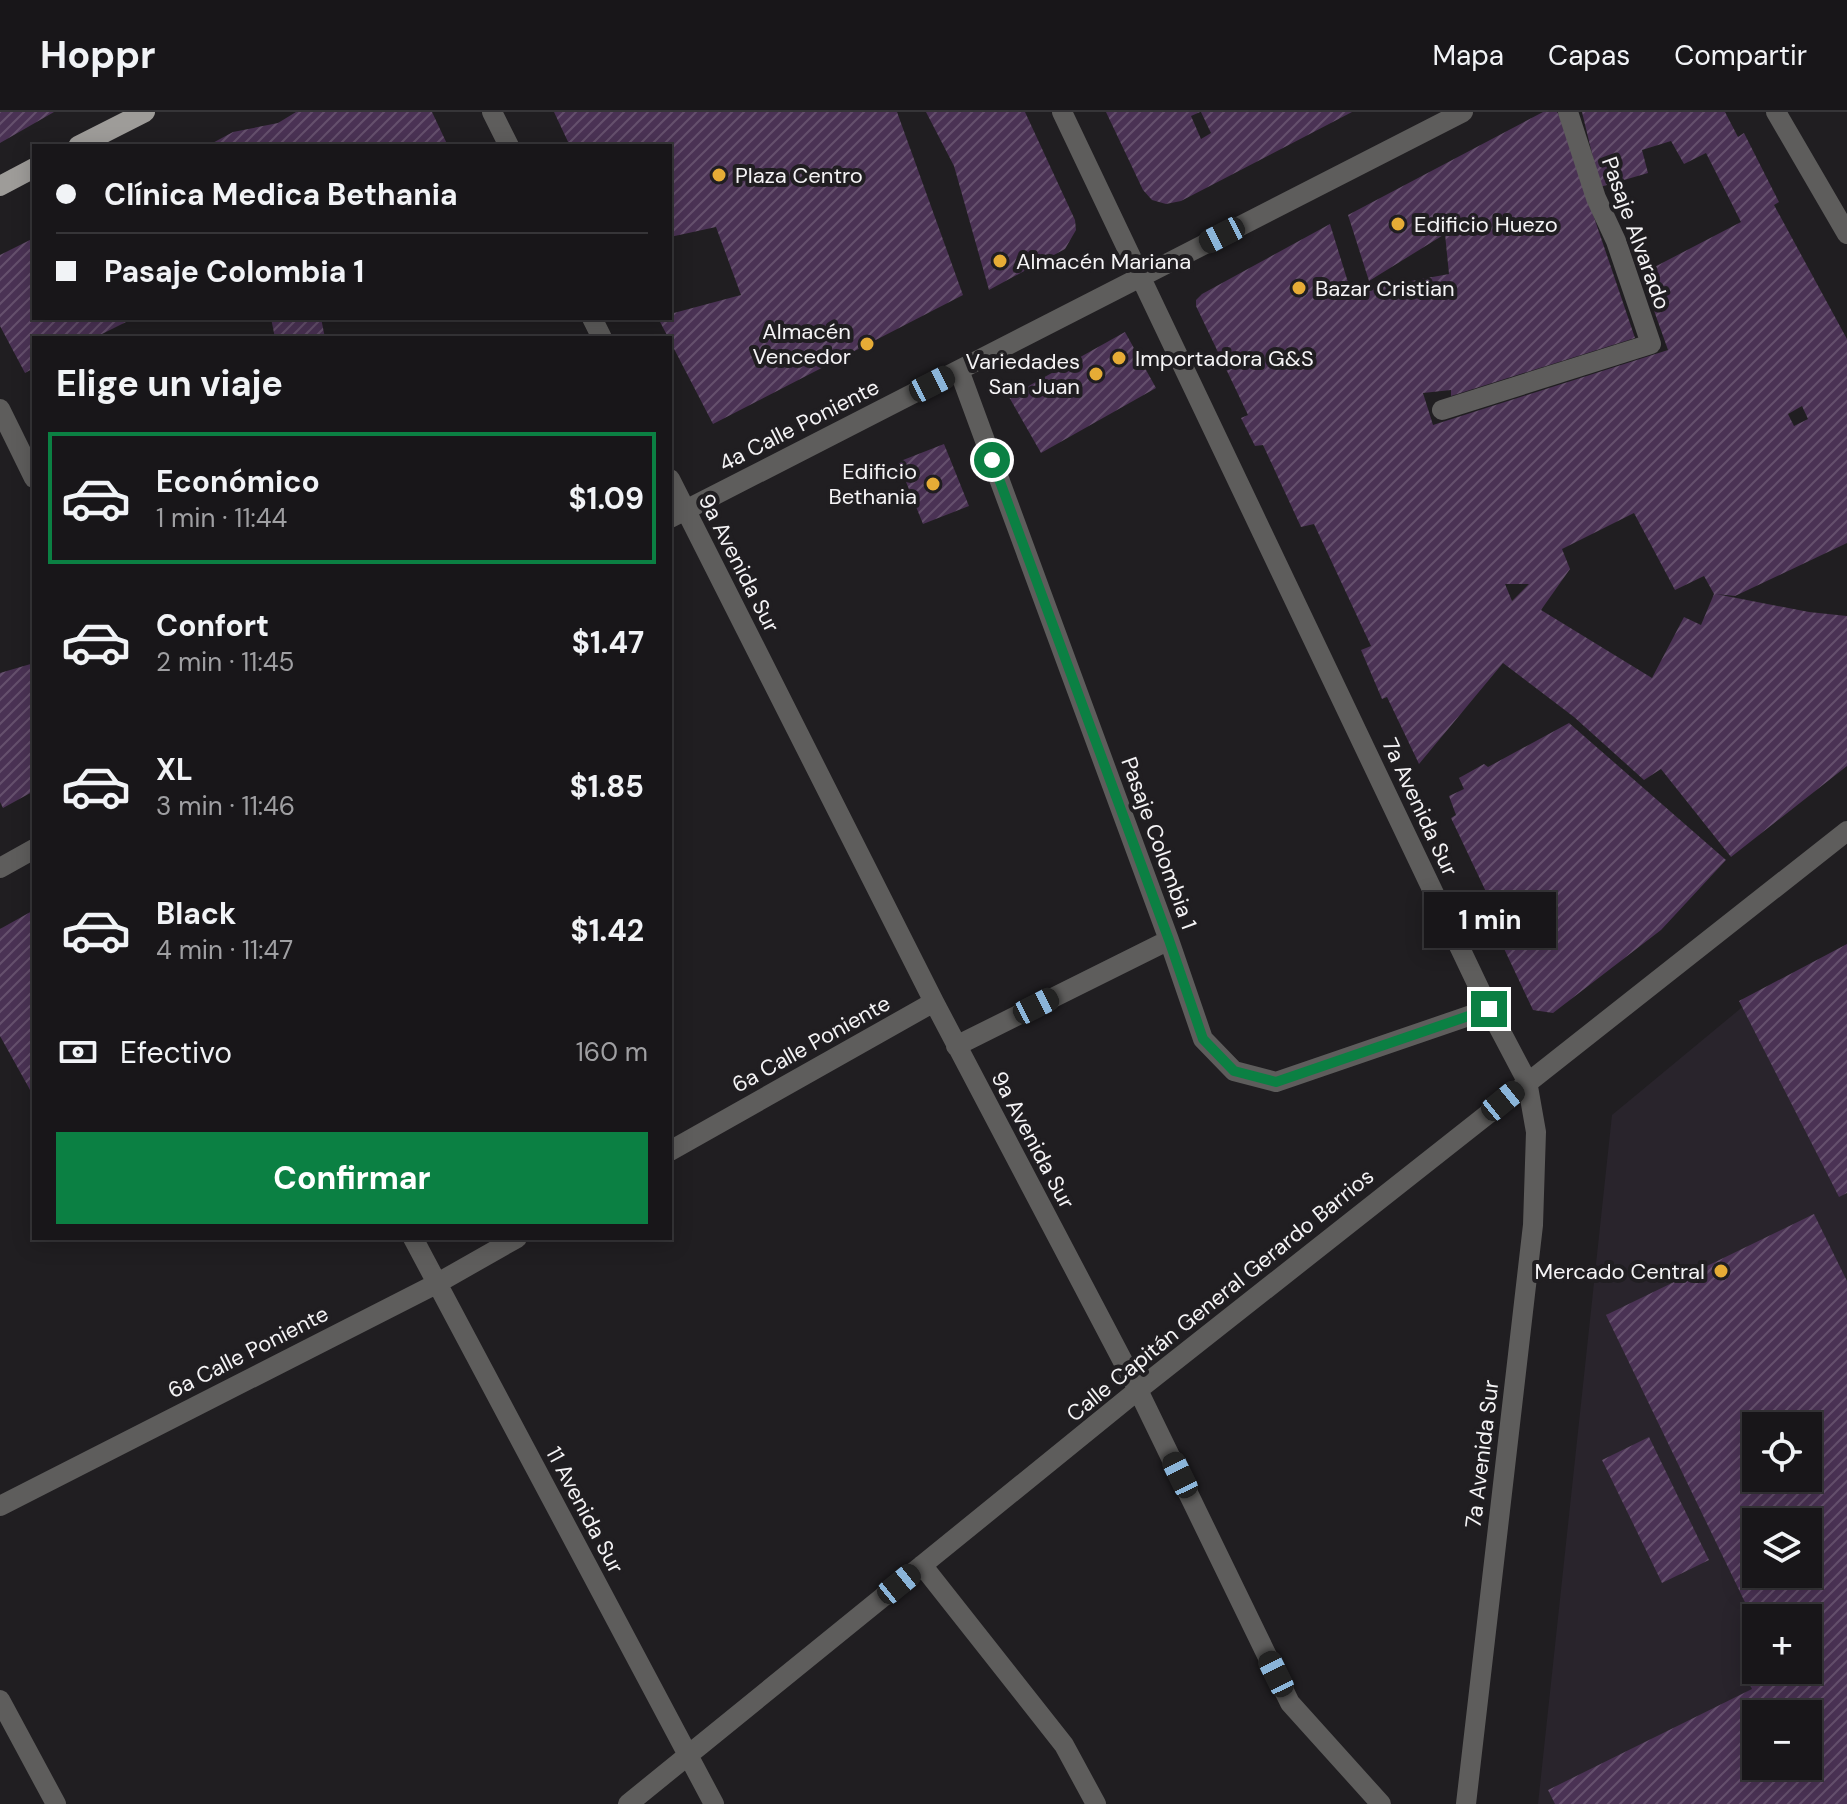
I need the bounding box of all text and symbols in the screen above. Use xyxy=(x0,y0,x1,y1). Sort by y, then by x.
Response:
text: Hoppr xyxy=(40,30,156,80)
text: Mapa xyxy=(1433,37,1504,74)
text: Capas xyxy=(1548,37,1630,74)
text: Compartir xyxy=(1674,37,1807,74)
street label: Pasaje Alvarado xyxy=(1595,153,1677,313)
place label: Plaza Centro xyxy=(735,161,863,190)
marker: Plaza Centro xyxy=(710,166,728,184)
text: Clínica Medica Bethania xyxy=(104,175,458,214)
place label: Edificio Huezo xyxy=(1414,210,1558,239)
car xyxy=(1195,213,1249,257)
marker: Edificio Huezo xyxy=(1389,215,1407,233)
place label: Almacén Mariana xyxy=(1016,247,1191,276)
text: Pasaje Colombia 1 xyxy=(104,252,364,291)
marker: Almacén Mariana xyxy=(991,252,1009,270)
place label: Bazar Cristian xyxy=(1315,274,1455,303)
marker: Bazar Cristian xyxy=(1290,279,1308,297)
place label: Almacén Vencedor xyxy=(753,317,851,371)
marker: Almacén Vencedor xyxy=(858,335,876,353)
place label: Importadora G&S xyxy=(1135,344,1314,373)
place label: Variedades San Juan xyxy=(966,347,1080,401)
marker: Importadora G&S xyxy=(1110,349,1128,367)
text: Elige un viaje xyxy=(56,360,283,407)
car xyxy=(905,362,959,406)
marker: Variedades San Juan xyxy=(1087,365,1105,383)
street label: 4a Calle Poniente xyxy=(714,372,884,478)
route start xyxy=(974,442,1010,478)
place label: Edificio Bethania xyxy=(828,457,917,511)
icon: car xyxy=(60,462,132,534)
text: Económico xyxy=(156,462,320,501)
marker: Edificio Bethania xyxy=(924,475,942,493)
text: $1.09 xyxy=(568,479,644,518)
street label: 9a Avenida Sur xyxy=(692,489,786,637)
text: 1 min · 11:44 xyxy=(156,501,287,535)
icon: car xyxy=(60,606,132,678)
text: Confort xyxy=(156,606,269,645)
text: $1.47 xyxy=(572,623,644,662)
text: 2 min · 11:45 xyxy=(156,645,294,679)
street label: 7a Avenida Sur xyxy=(1375,733,1465,881)
icon: car xyxy=(60,750,132,822)
text: XL xyxy=(156,750,193,789)
street label: Pasaje Colombia 1 xyxy=(1114,753,1204,933)
text: $1.85 xyxy=(570,767,644,806)
text: 3 min · 11:46 xyxy=(156,789,295,823)
callout: 1 min xyxy=(1423,893,1555,949)
icon: car xyxy=(60,894,132,966)
text: Black xyxy=(156,894,236,933)
text: 1 min xyxy=(1458,903,1522,937)
text: $1.42 xyxy=(571,911,644,950)
text: 4 min · 11:47 xyxy=(156,933,293,967)
car xyxy=(1009,984,1063,1028)
street label: 6a Calle Poniente xyxy=(727,989,895,1099)
route end xyxy=(1471,991,1507,1027)
icon: cash xyxy=(56,1030,100,1074)
text: Efectivo xyxy=(120,1033,232,1072)
text: 160 m xyxy=(576,1035,648,1069)
street label: 9a Avenida Sur xyxy=(985,1066,1081,1214)
car xyxy=(1477,1077,1529,1125)
button: Confirmar xyxy=(56,1132,648,1224)
street label: Calle Capitán General Gerardo Barrios xyxy=(1060,1162,1380,1428)
place label: Mercado Central xyxy=(1534,1257,1705,1286)
marker: Mercado Central xyxy=(1712,1262,1730,1280)
street label: 6a Calle Poniente xyxy=(163,1299,333,1405)
street label: 7a Avenida Sur xyxy=(1459,1378,1505,1530)
map controls xyxy=(1742,1412,1822,1780)
button: locate xyxy=(1742,1412,1822,1492)
street label: 11 Avenida Sur xyxy=(539,1442,631,1578)
car xyxy=(1159,1448,1201,1502)
button: layers xyxy=(1742,1508,1822,1588)
car xyxy=(873,1560,925,1608)
button: + xyxy=(1742,1604,1822,1684)
car xyxy=(1255,1647,1297,1701)
button: − xyxy=(1742,1700,1822,1780)

